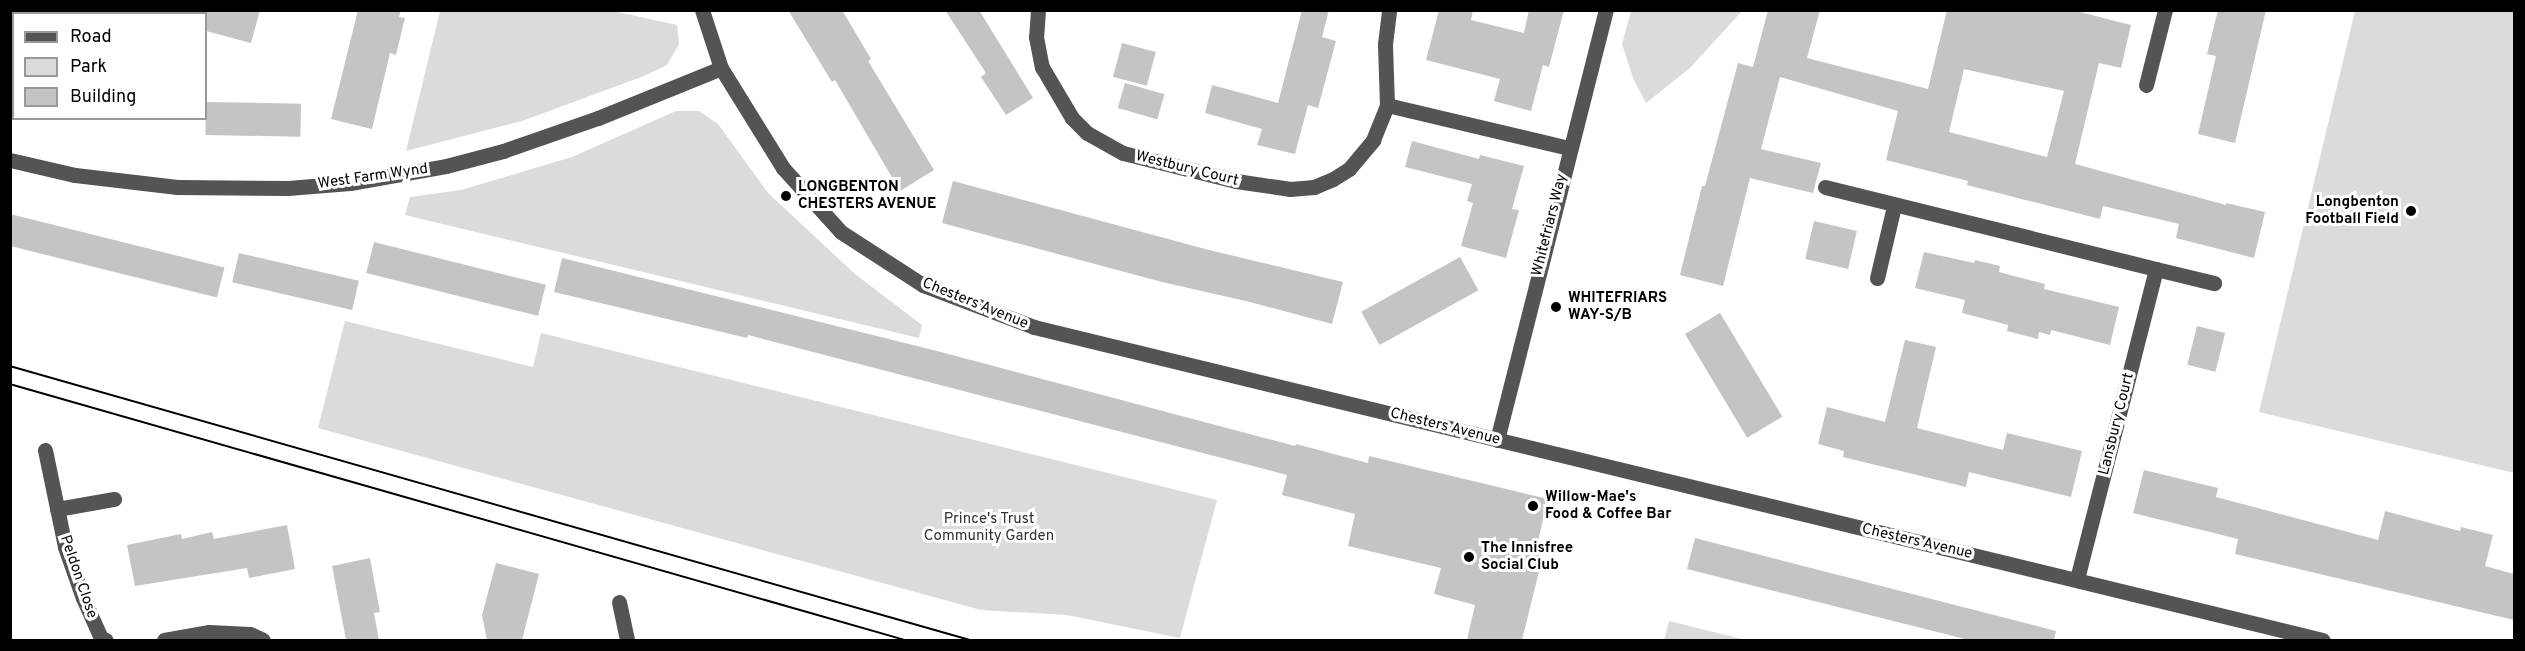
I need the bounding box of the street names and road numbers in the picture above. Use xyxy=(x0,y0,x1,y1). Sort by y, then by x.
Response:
street label: Westbury Court xyxy=(1134,148,1240,190)
street label: West Farm Wynd xyxy=(317,160,429,194)
street label: Whitefriars Way xyxy=(1529,172,1571,278)
street label: Chesters Avenue xyxy=(919,274,1031,334)
street label: Lansbury Court xyxy=(2096,371,2138,477)
street label: Chesters Avenue xyxy=(1388,405,1502,449)
street label: Chesters Avenue xyxy=(1860,520,1974,564)
street label: Peldon Close xyxy=(55,533,101,621)

